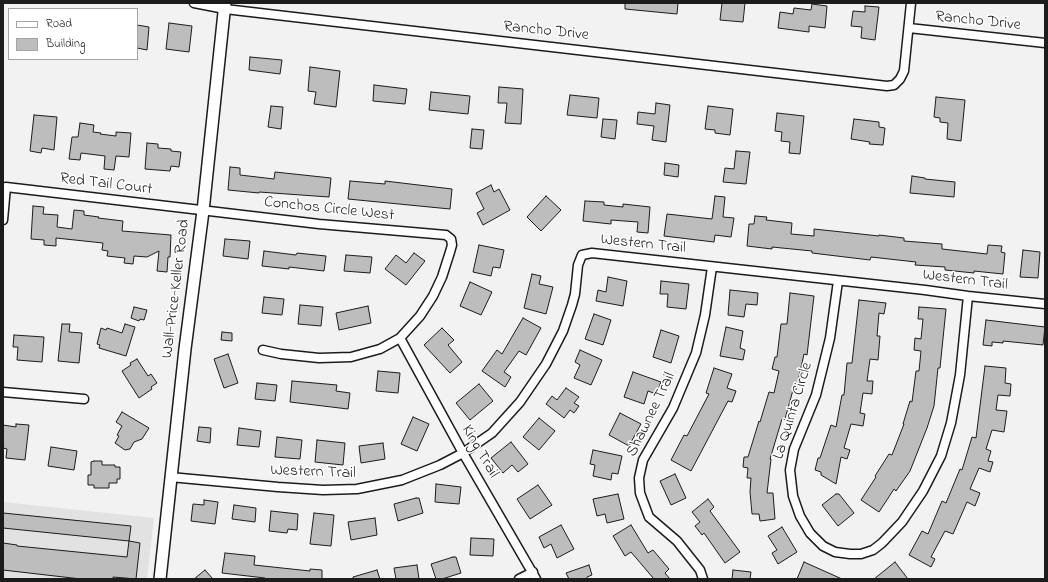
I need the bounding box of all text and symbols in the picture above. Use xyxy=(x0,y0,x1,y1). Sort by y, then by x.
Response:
legend xyxy=(8,8,138,60)
street label: Rancho Drive xyxy=(934,8,1022,36)
text: Road xyxy=(46,15,72,33)
street label: Rancho Drive xyxy=(502,18,590,46)
text: Building xyxy=(46,35,85,53)
street label: Red Tail Court xyxy=(59,170,153,200)
street label: Conchos Circle West xyxy=(263,194,395,226)
street label: Wall-Price-Keller Road xyxy=(159,218,195,360)
street label: Western Trail xyxy=(600,231,686,259)
street label: Western Trail xyxy=(921,266,1009,296)
street label: La Quinta Circle xyxy=(770,360,818,462)
street label: Shawnee Trail xyxy=(623,370,681,460)
street label: King Trail xyxy=(456,422,502,482)
street label: Western Trail xyxy=(270,462,356,484)

